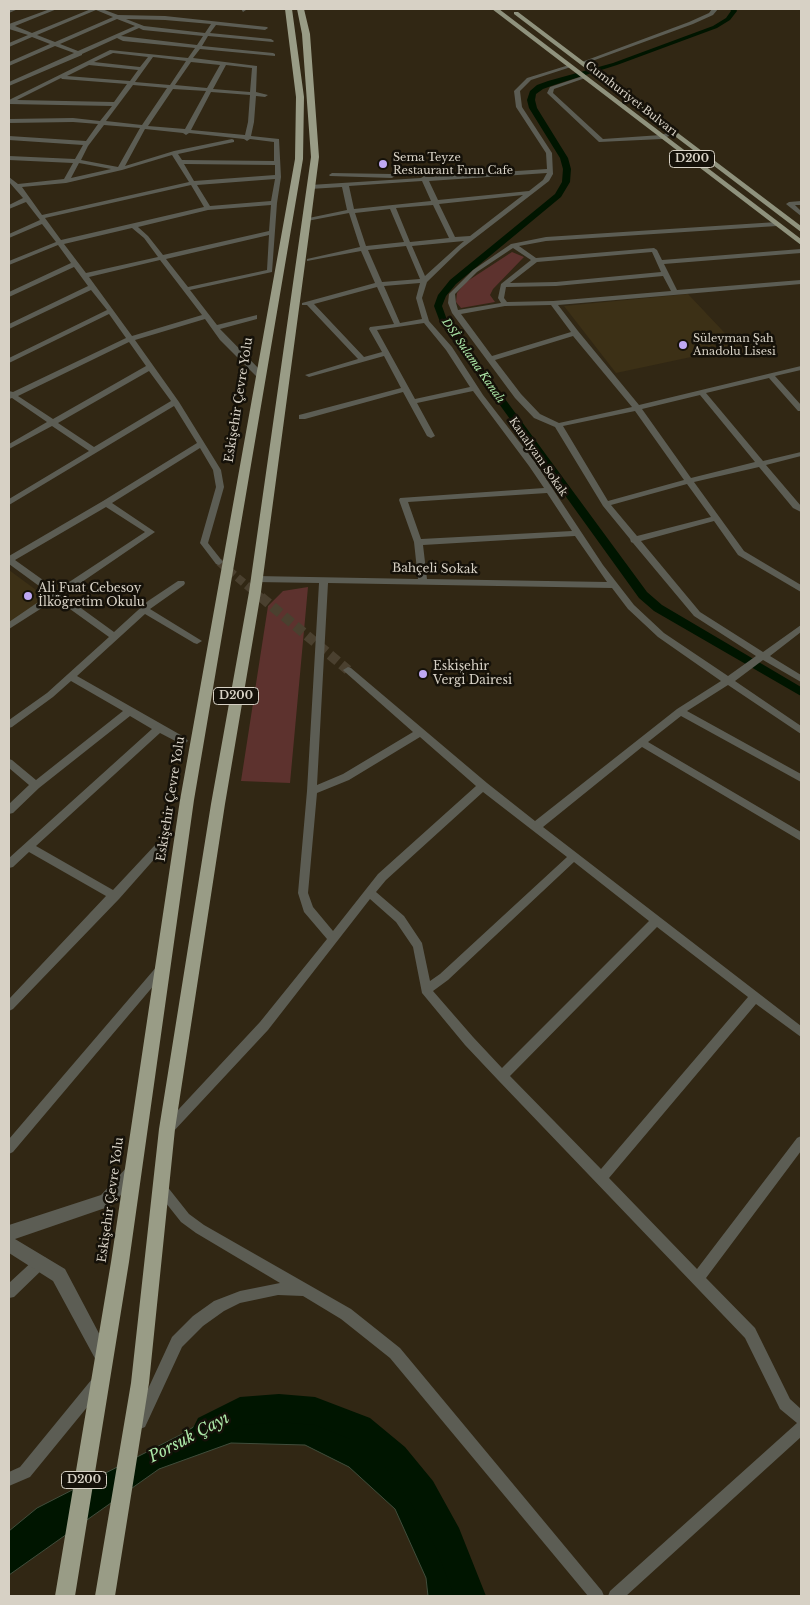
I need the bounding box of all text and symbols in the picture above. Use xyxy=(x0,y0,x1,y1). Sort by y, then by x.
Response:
street label: Cumhuriyet Bulvarı xyxy=(582,59,680,139)
road number: D200 xyxy=(670,150,714,168)
place label: Sema Teyze Restaurant Fırın Cafe xyxy=(393,151,513,177)
marker: Sema Teyze Restaurant Fırın Cafe xyxy=(377,158,389,170)
water label: DSİ Sulama Kanalı xyxy=(439,316,507,406)
place label: Süleyman Şah Anadolu Lisesi xyxy=(693,332,776,358)
street label: Eskişehir Çevre Yolu xyxy=(222,336,256,464)
marker: Süleyman Şah Anadolu Lisesi xyxy=(677,339,689,351)
street label: Kanalyanı Sokak xyxy=(506,415,570,499)
street label: Bahçeli Sokak xyxy=(392,561,478,577)
place label: Ali Fuat Cebesoy İlköğretim Okulu xyxy=(38,582,145,610)
marker: Ali Fuat Cebesoy İlköğretim Okulu xyxy=(22,590,34,602)
place label: Eskişehir Vergi Dairesi xyxy=(433,660,512,688)
marker: Eskişehir Vergi Dairesi xyxy=(417,668,429,680)
road number: D200 xyxy=(214,688,258,704)
street label: Eskişehir Çevre Yolu xyxy=(154,735,188,863)
street label: Eskişehir Çevre Yolu xyxy=(95,1136,127,1264)
water label: Porsuk Çayı xyxy=(145,1409,233,1467)
road number: D200 xyxy=(62,1472,106,1488)

